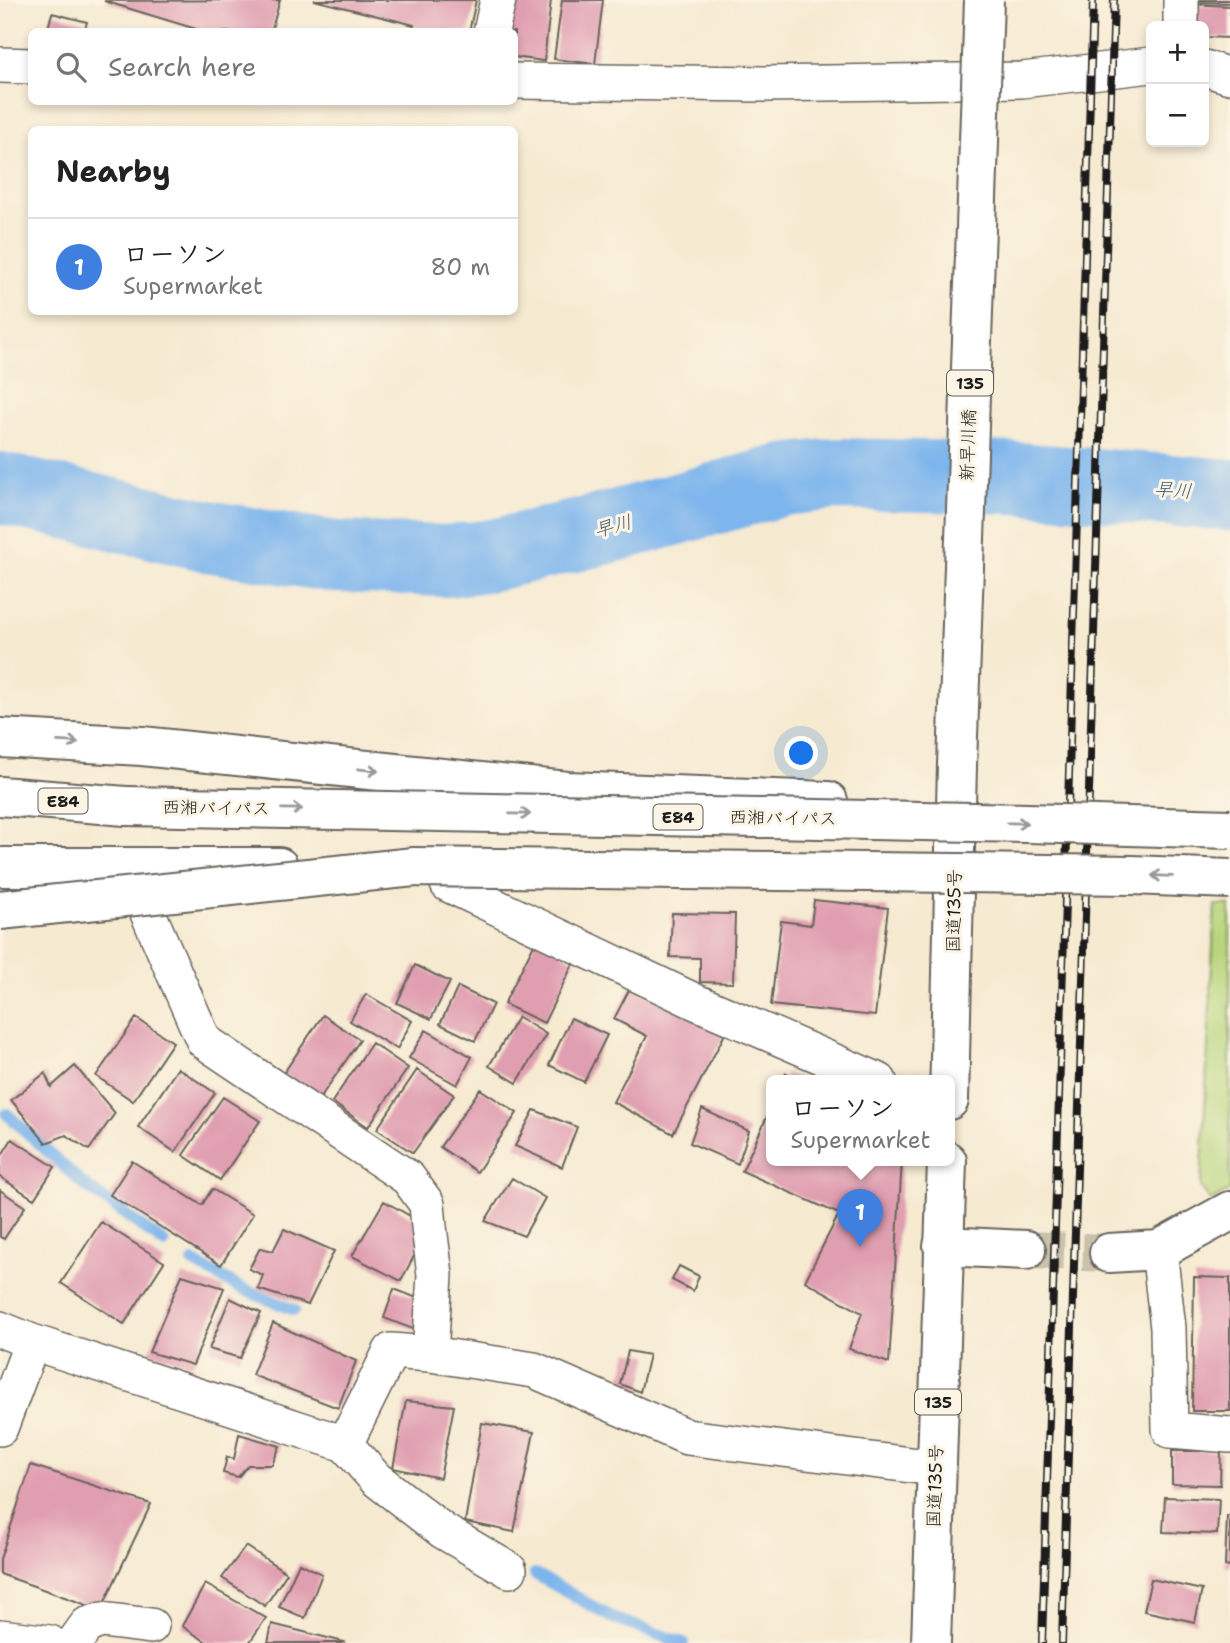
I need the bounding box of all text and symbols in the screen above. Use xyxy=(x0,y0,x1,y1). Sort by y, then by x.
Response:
map controls xyxy=(1146,21,1209,147)
button: + xyxy=(1146,21,1209,84)
search box xyxy=(28,28,518,105)
icon: search xyxy=(52,48,90,86)
text: Search here xyxy=(108,49,257,84)
button: − xyxy=(1146,84,1209,147)
text: Nearby xyxy=(56,151,171,192)
text: ローソン xyxy=(123,236,227,271)
text: 1 xyxy=(74,252,84,282)
text: 80 m xyxy=(431,252,490,282)
text: Supermarket xyxy=(123,271,263,301)
road number: 135 xyxy=(947,370,993,396)
street label: 新早川橋 xyxy=(955,409,981,481)
water label: 早川 xyxy=(1153,476,1193,504)
water label: 早川 xyxy=(591,509,635,543)
one-way arrow xyxy=(56,735,79,748)
your location xyxy=(784,736,818,770)
one-way arrow xyxy=(356,764,379,777)
road number: E84 xyxy=(38,788,88,814)
street label: 西湘バイパス xyxy=(162,795,270,821)
one-way arrow xyxy=(281,803,304,816)
road number: E84 xyxy=(654,804,702,830)
street label: 西湘バイパス xyxy=(729,805,837,831)
one-way arrow xyxy=(508,807,531,820)
one-way arrow xyxy=(1005,816,1028,830)
street label: 国道135号 xyxy=(941,869,967,953)
one-way arrow xyxy=(1151,870,1174,883)
popup xyxy=(766,1075,955,1166)
text: ローソン xyxy=(790,1090,894,1125)
text: Supermarket xyxy=(790,1125,931,1155)
pin: 1 xyxy=(837,1189,883,1247)
road number: 135 xyxy=(915,1390,961,1414)
street label: 国道135号 xyxy=(922,1444,948,1528)

